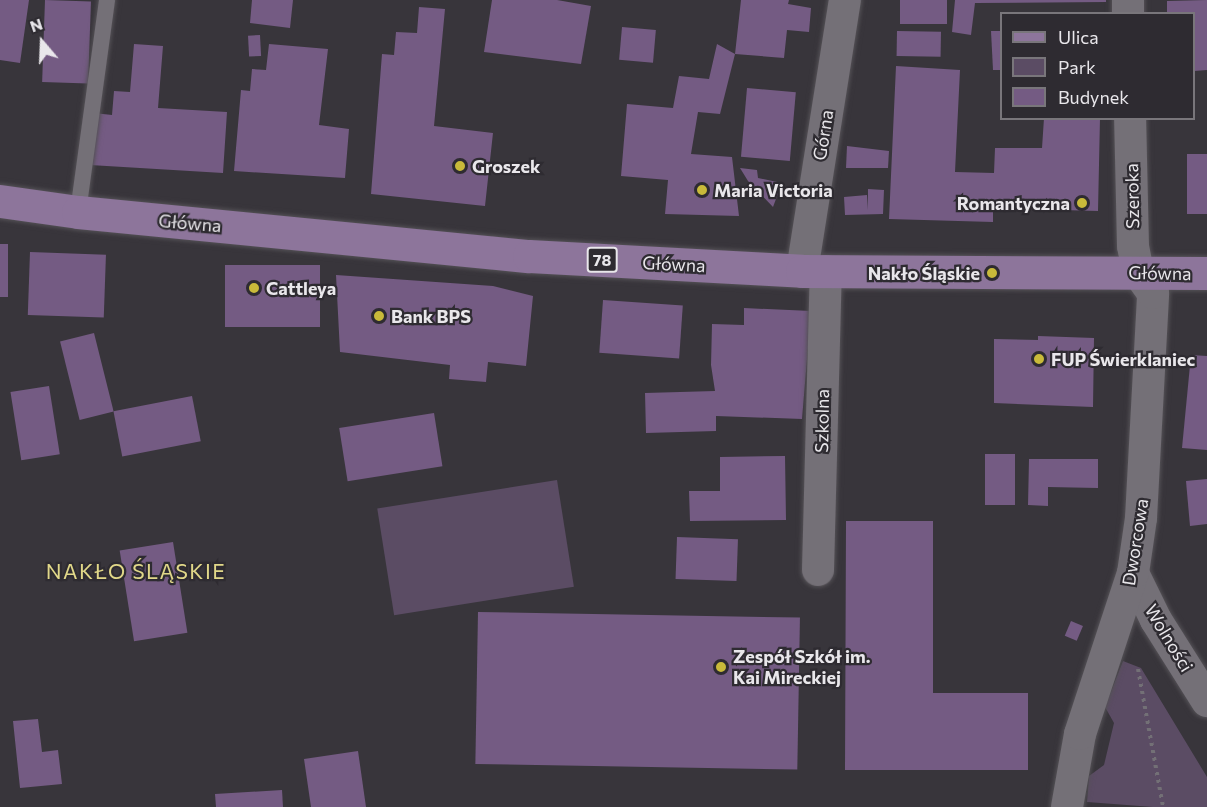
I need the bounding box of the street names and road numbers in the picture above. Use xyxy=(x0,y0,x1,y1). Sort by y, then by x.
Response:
street label: Górna xyxy=(808,108,838,162)
street label: Szeroka xyxy=(1121,163,1143,229)
street label: Główna xyxy=(158,209,222,237)
road number: 78 xyxy=(586,247,618,273)
street label: Główna xyxy=(642,252,706,276)
street label: Główna xyxy=(1128,262,1192,284)
street label: Szkolna xyxy=(811,389,833,453)
street label: Dworcowa xyxy=(1117,497,1153,587)
street label: Wolności xyxy=(1140,600,1198,676)

